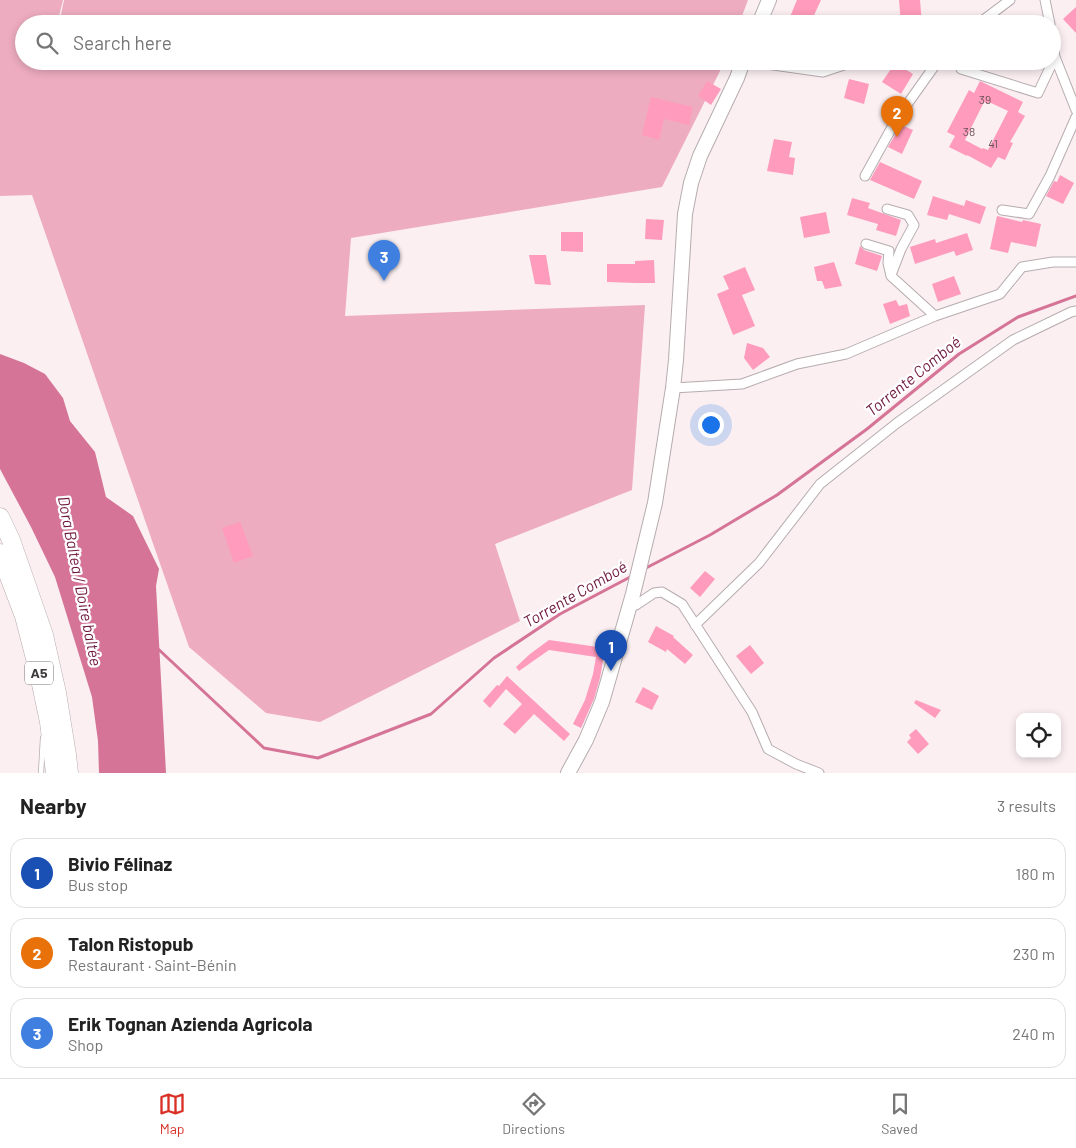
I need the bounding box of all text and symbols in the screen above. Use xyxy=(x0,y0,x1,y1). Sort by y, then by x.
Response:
search box xyxy=(15,15,1061,70)
icon: search xyxy=(33,29,61,57)
text: Search here xyxy=(73,31,172,54)
house number: 39 xyxy=(979,92,991,106)
pin: 2 xyxy=(881,96,913,137)
house number: 38 xyxy=(963,124,975,138)
house number: 41 xyxy=(988,136,998,150)
pin: 3 xyxy=(368,240,400,281)
water label: Torrente Comboé xyxy=(861,332,964,420)
your location xyxy=(698,412,724,438)
water label: Dora Baltea / Doire baltée xyxy=(55,494,106,667)
water label: Torrente Comboé xyxy=(520,556,630,631)
pin: 1 xyxy=(595,630,627,671)
road number: A5 xyxy=(25,661,53,684)
map controls xyxy=(1016,713,1061,758)
button: locate xyxy=(1016,713,1061,758)
text: Nearby xyxy=(20,793,86,818)
text: 3 results xyxy=(997,796,1056,815)
text: Bivio Félinaz xyxy=(68,852,172,875)
text: 1 xyxy=(34,864,40,883)
text: 180 m xyxy=(1016,864,1055,883)
text: Bus stop xyxy=(68,875,128,894)
text: Talon Ristopub xyxy=(68,932,193,955)
text: 2 xyxy=(33,944,41,963)
text: 230 m xyxy=(1013,944,1055,963)
text: Restaurant · Saint-Bénin xyxy=(68,955,237,974)
text: Erik Tognan Azienda Agricola xyxy=(68,1012,312,1035)
text: 3 xyxy=(33,1024,41,1043)
text: 240 m xyxy=(1012,1024,1055,1043)
text: Shop xyxy=(68,1035,103,1054)
tab: Map xyxy=(158,1090,186,1137)
tab: Directions xyxy=(502,1090,565,1137)
tab: Saved xyxy=(881,1090,918,1137)

